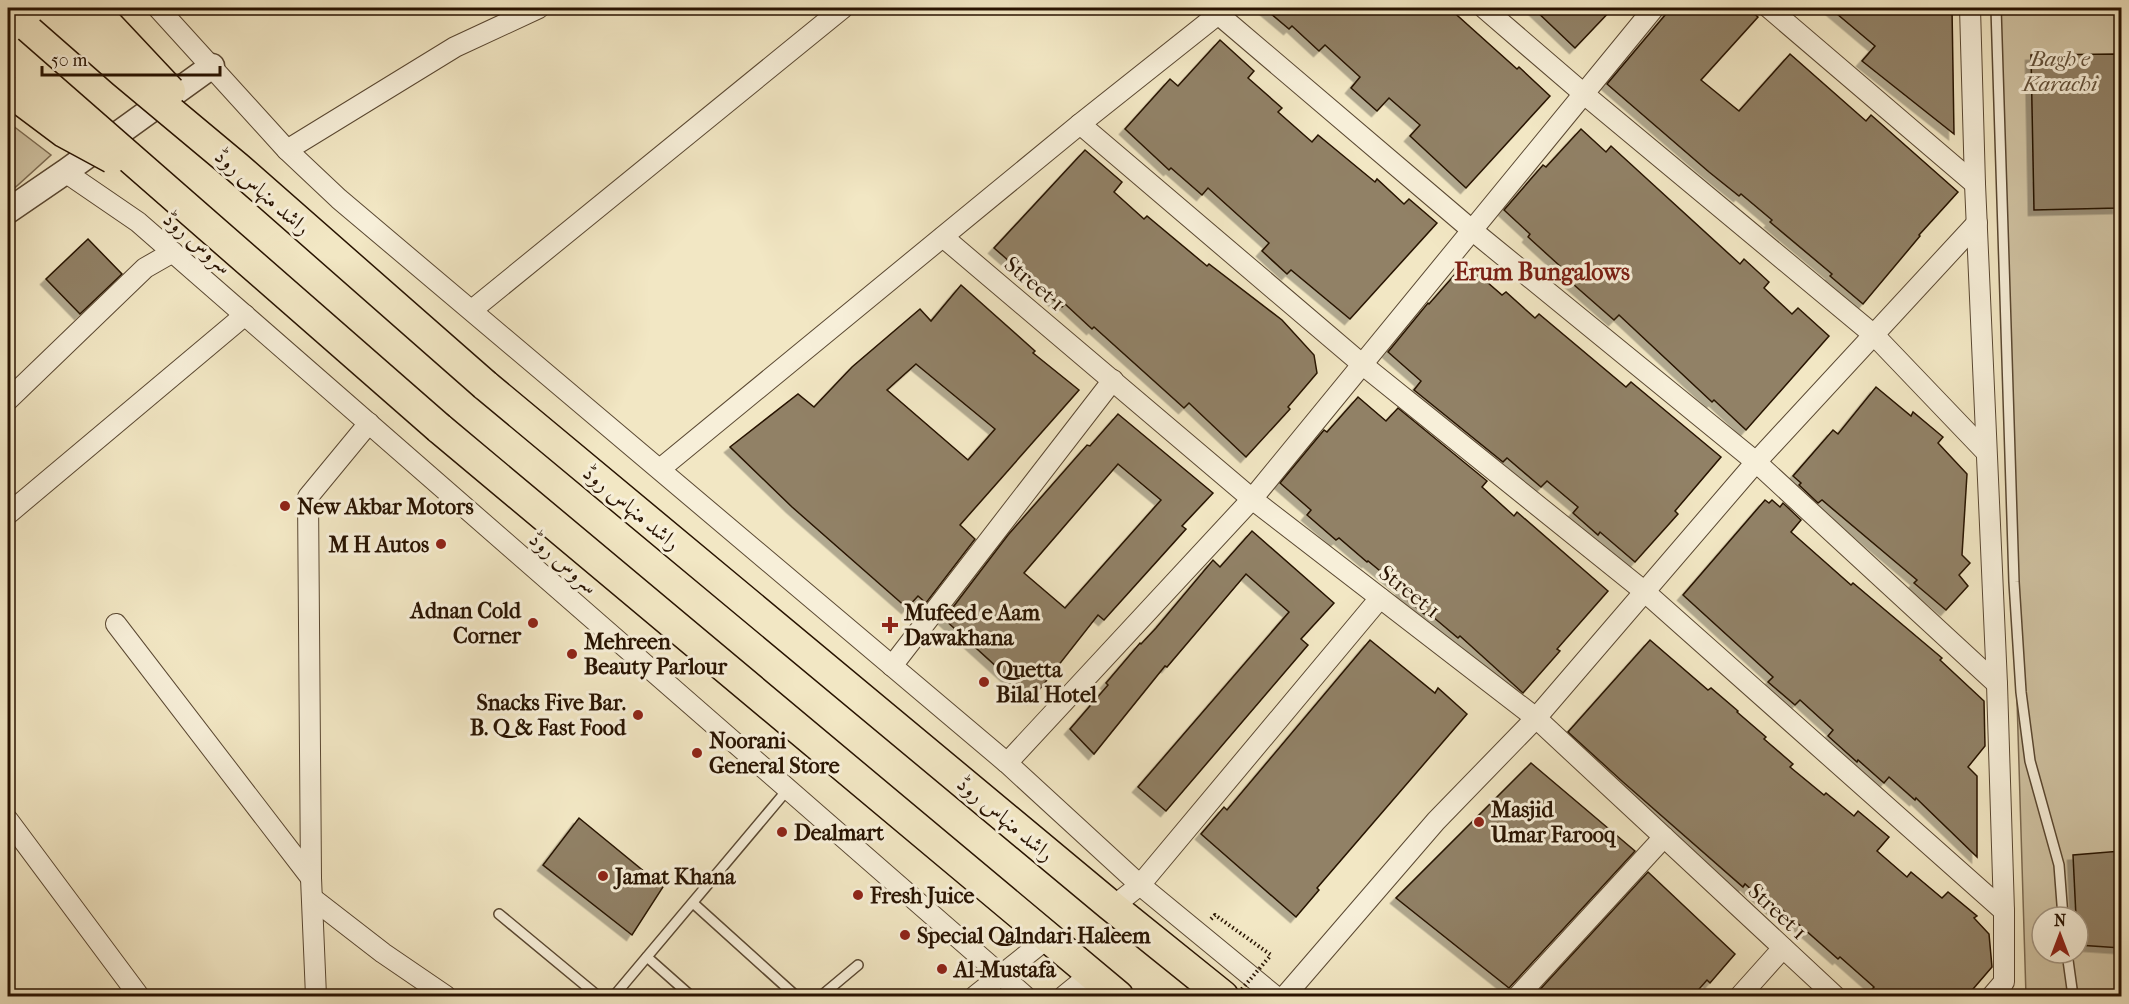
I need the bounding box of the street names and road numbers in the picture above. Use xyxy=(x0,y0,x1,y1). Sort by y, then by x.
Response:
street label: راشد منہاس روڈ xyxy=(208,143,316,241)
street label: سروس روڈ xyxy=(157,206,237,280)
street label: Street 1 xyxy=(999,251,1070,316)
street label: راشد منہاس روڈ xyxy=(577,460,685,557)
street label: سروس روڈ xyxy=(523,526,603,600)
street label: Street 1 xyxy=(1374,560,1445,624)
street label: راشد منہاس روڈ xyxy=(951,771,1059,868)
street label: Street 1 xyxy=(1743,878,1812,945)

